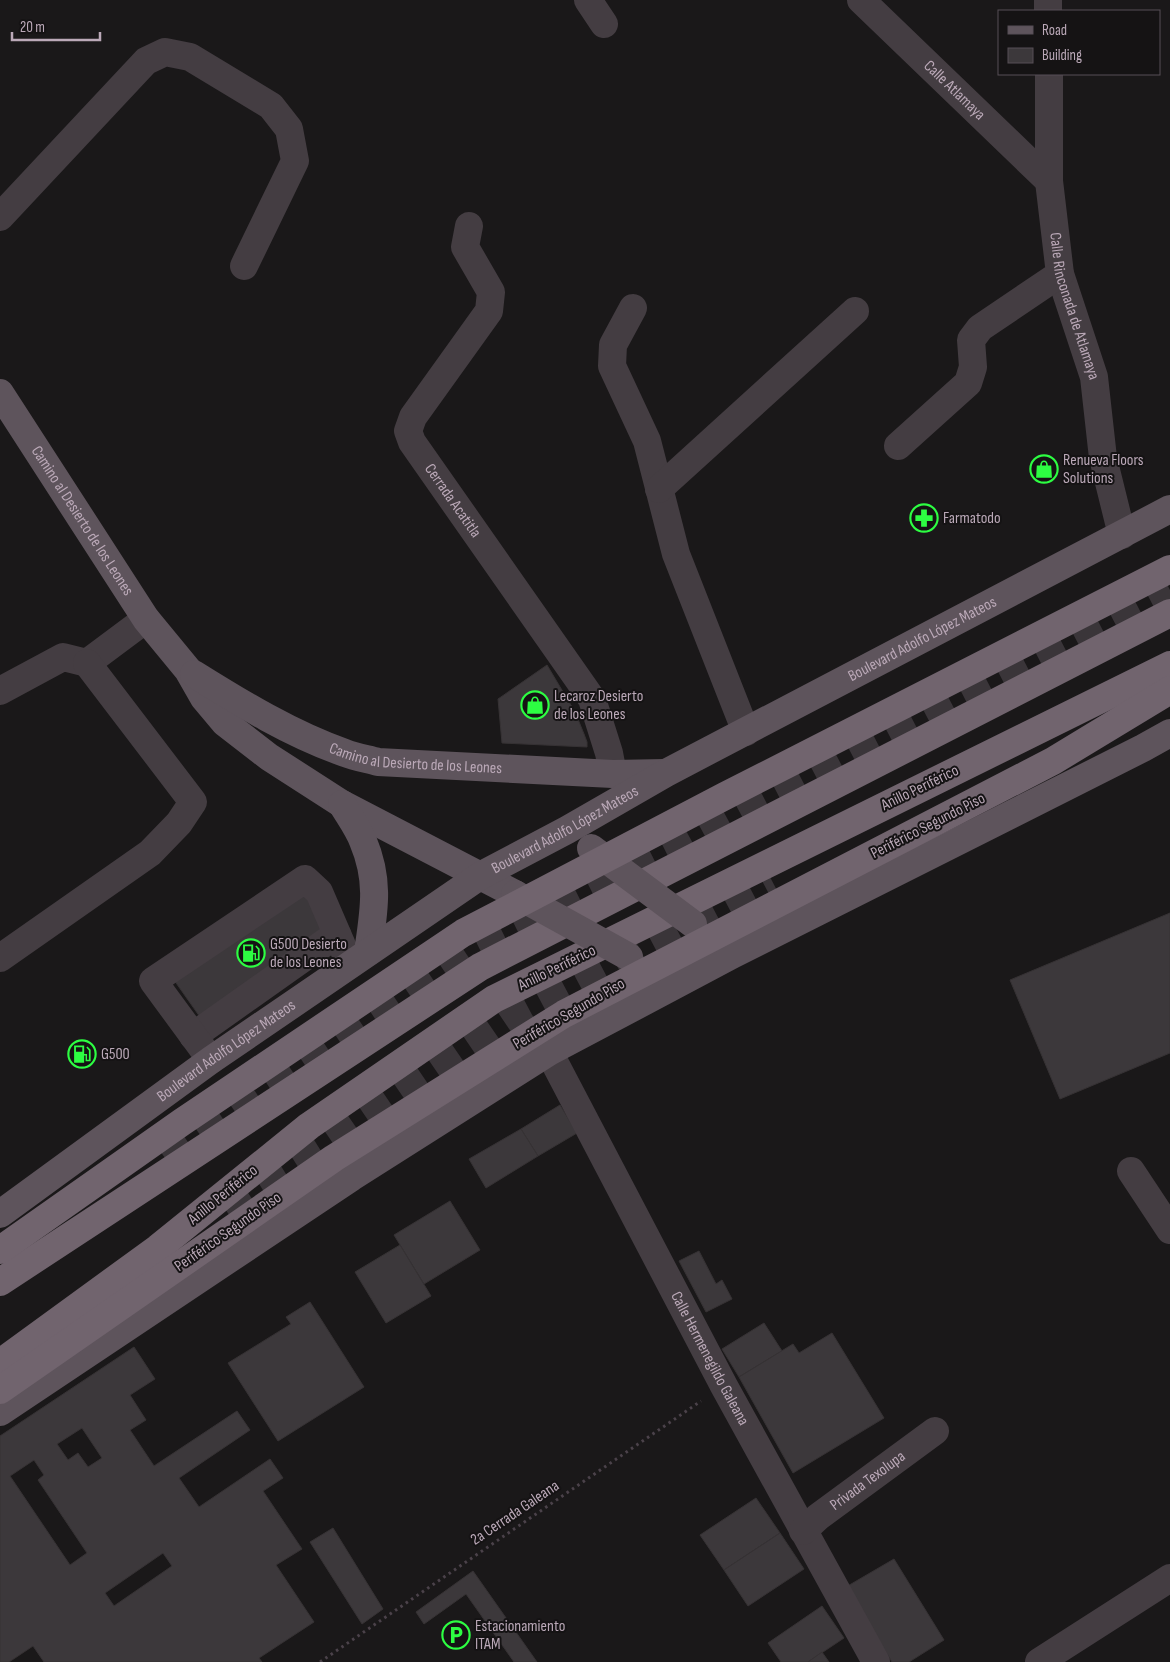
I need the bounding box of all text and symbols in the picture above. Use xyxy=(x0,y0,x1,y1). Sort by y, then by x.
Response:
scale bar xyxy=(12,10,100,42)
legend xyxy=(998,10,1160,75)
text: 20 m xyxy=(20,18,45,37)
text: Road xyxy=(1042,21,1067,40)
text: Building xyxy=(1042,46,1082,65)
street label: Calle Atlamaya xyxy=(920,56,989,124)
street label: Calle Rinconada de Atlamaya xyxy=(1046,231,1104,382)
street label: Camino al Desierto de los Leones xyxy=(27,442,138,599)
place label: Renueva Floors Solutions xyxy=(1063,451,1144,488)
shop icon: Renueva Floors Solutions xyxy=(1029,454,1059,484)
street label: Cerrada Acatitla xyxy=(421,460,485,541)
pharmacy icon: Farmatodo xyxy=(909,503,939,533)
place label: Farmatodo xyxy=(943,509,1001,528)
street label: Boulevard Adolfo López Mateos xyxy=(845,592,1000,685)
place label: Lecaroz Desierto de los Leones xyxy=(554,687,643,724)
shop icon: Lecaroz Desierto de los Leones xyxy=(520,690,550,720)
street label: Camino al Desierto de los Leones xyxy=(327,739,503,778)
street label: Anillo Periférico xyxy=(877,761,962,815)
street label: Boulevard Adolfo López Mateos xyxy=(488,781,642,878)
street label: Periférico Segundo Piso xyxy=(868,789,988,863)
place label: G500 Desierto de los Leones xyxy=(270,935,347,972)
fuel station icon: G500 Desierto de los Leones xyxy=(236,938,266,968)
street label: Anillo Periférico xyxy=(514,941,599,995)
street label: Periférico Segundo Piso xyxy=(510,974,628,1054)
street label: Boulevard Adolfo López Mateos xyxy=(153,995,299,1106)
fuel station icon: G500 xyxy=(67,1039,97,1069)
place label: G500 xyxy=(101,1045,130,1064)
street label: Anillo Periférico xyxy=(184,1161,262,1229)
street label: Periférico Segundo Piso xyxy=(171,1188,285,1276)
street label: Calle Hermenegildo Galeana xyxy=(667,1288,753,1429)
street label: Privada Texolupa xyxy=(826,1447,909,1514)
street label: 2a Cerrada Galeana xyxy=(467,1476,563,1550)
place label: Estacionamiento ITAM xyxy=(475,1617,565,1654)
parking icon: Estacionamiento ITAM xyxy=(441,1620,471,1650)

